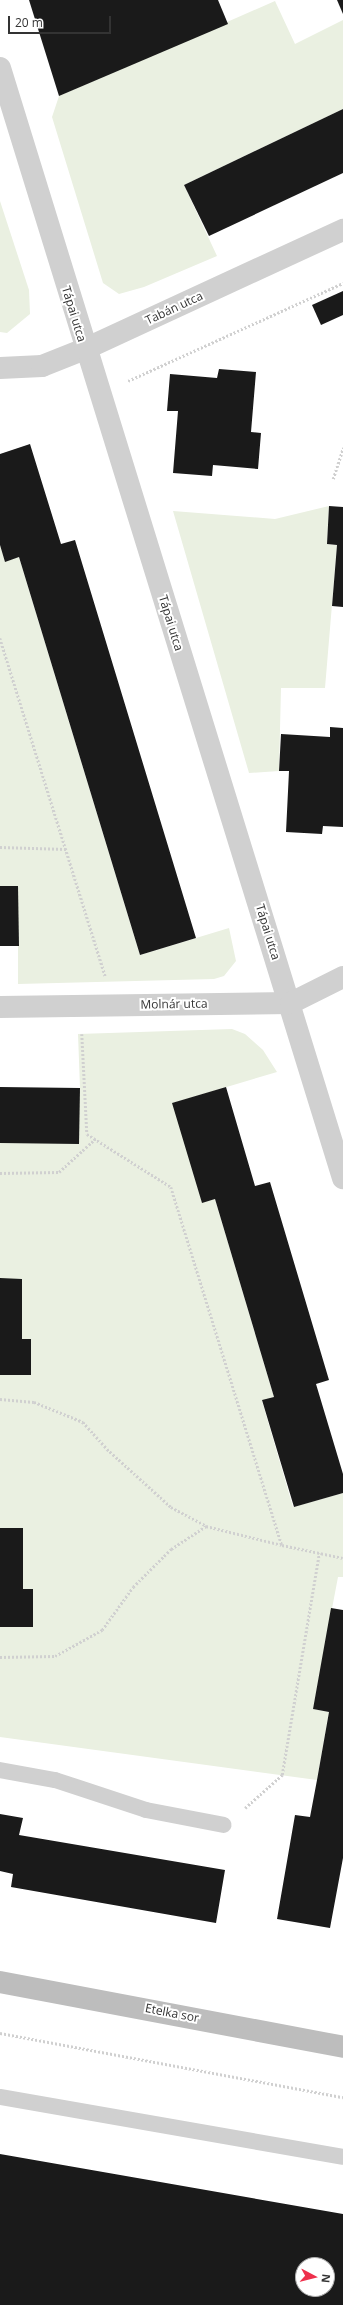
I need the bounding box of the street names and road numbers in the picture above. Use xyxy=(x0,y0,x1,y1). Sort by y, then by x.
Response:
street label: Tápai utca xyxy=(59,284,89,344)
street label: Tabán utca xyxy=(143,288,205,328)
street label: Tápai utca xyxy=(156,593,186,653)
street label: Tápai utca xyxy=(253,902,283,962)
street label: Molnár utca xyxy=(140,996,208,1012)
street label: Etelka sor xyxy=(144,2001,200,2025)

